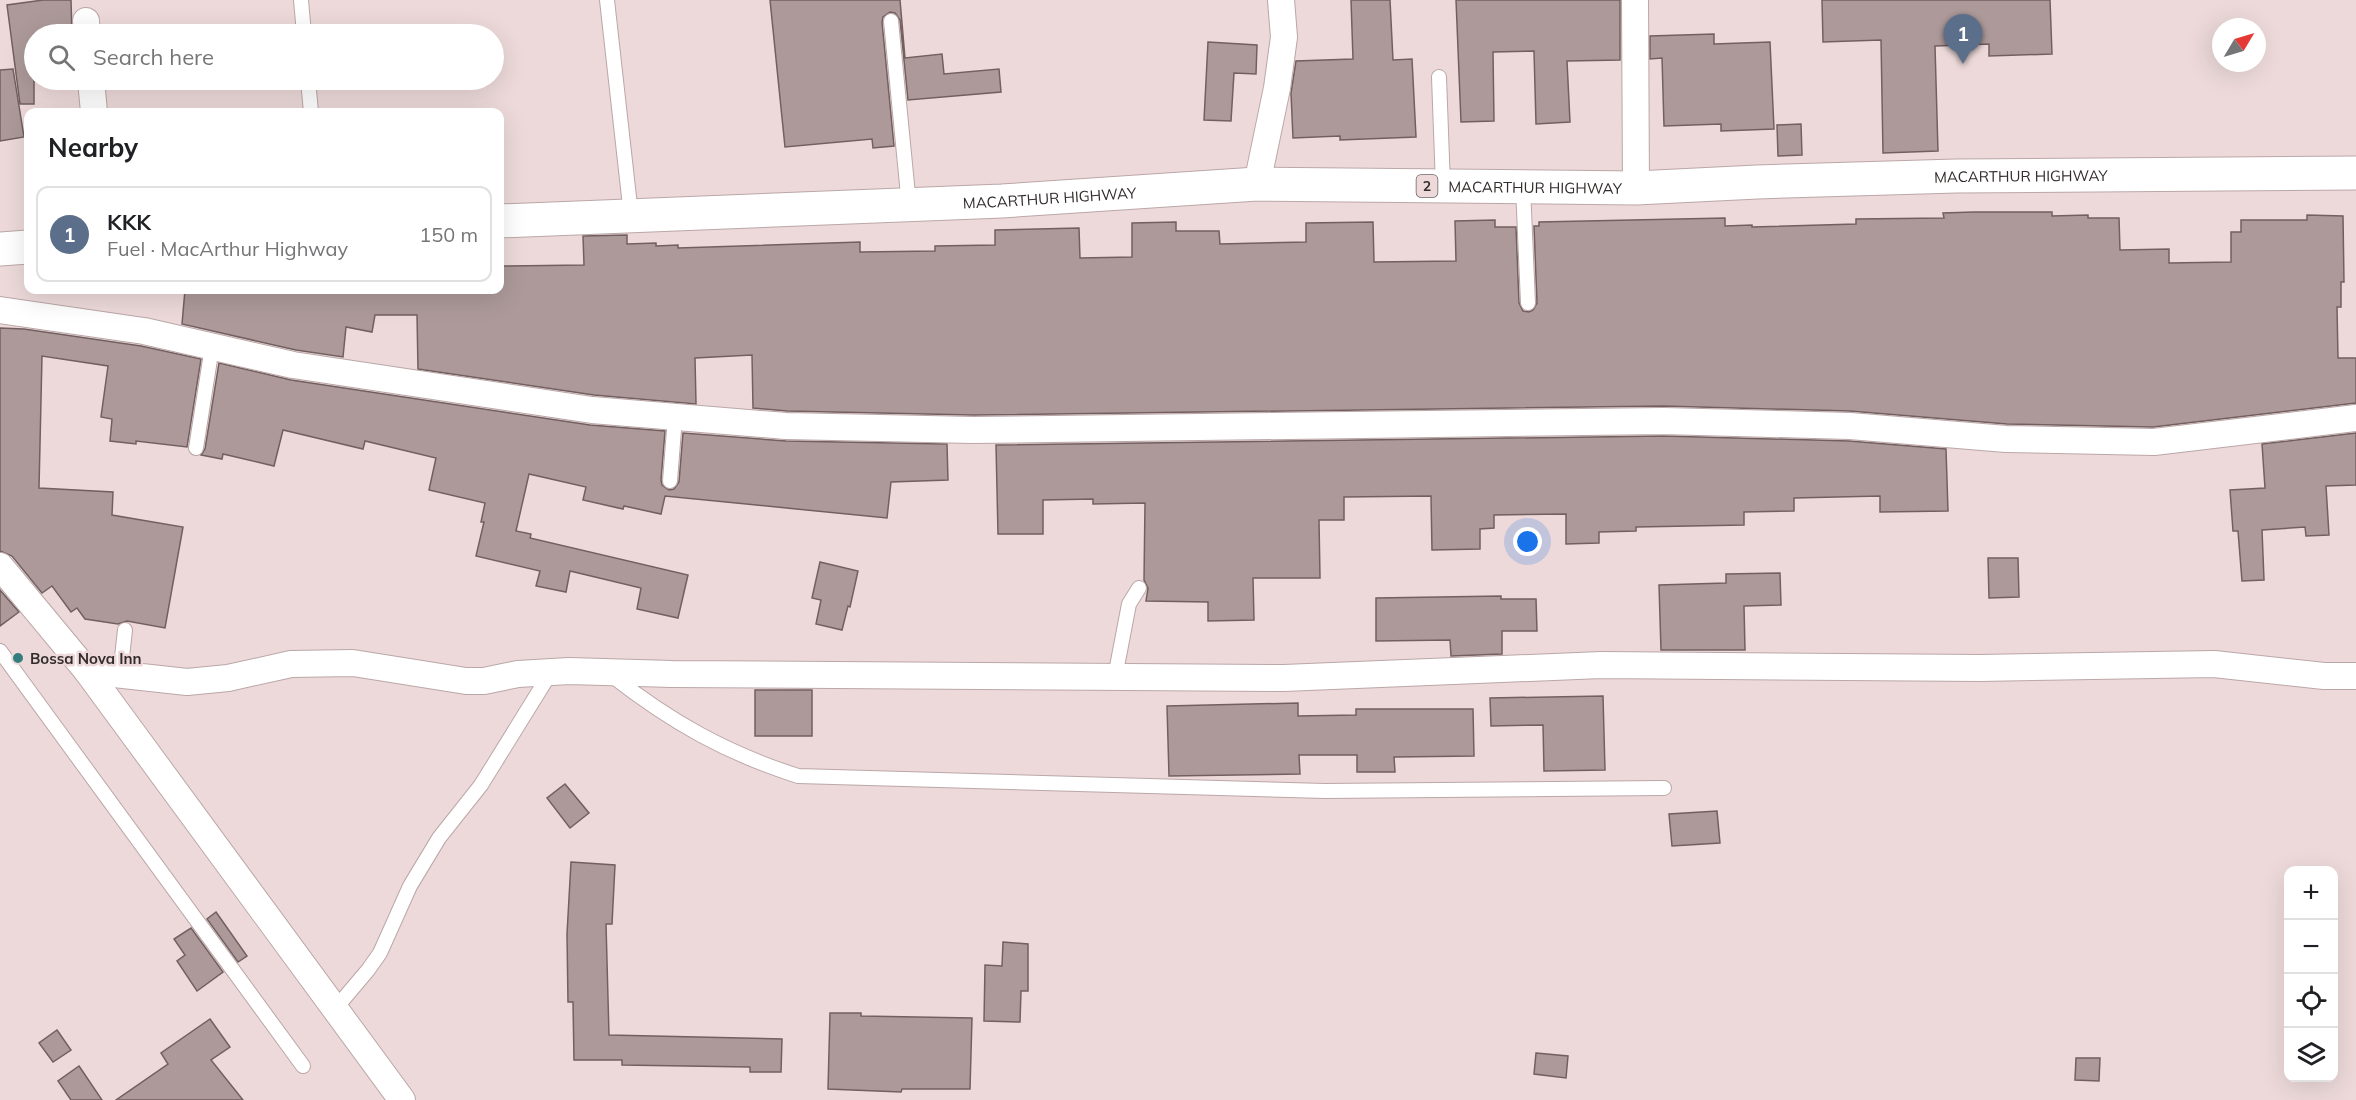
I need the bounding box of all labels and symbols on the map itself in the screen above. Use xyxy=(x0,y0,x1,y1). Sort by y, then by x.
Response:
pin: 1 xyxy=(1944,14,1982,64)
north arrow xyxy=(2212,18,2266,72)
street label: MACARTHUR HIGHWAY xyxy=(1934,165,2109,186)
road number: 2 xyxy=(1416,175,1438,197)
street label: MACARTHUR HIGHWAY xyxy=(1448,177,1623,197)
street label: MACARTHUR HIGHWAY xyxy=(962,183,1138,212)
your location xyxy=(1513,527,1542,556)
place label: Bossa Nova Inn xyxy=(30,649,142,668)
marker: Bossa Nova Inn xyxy=(11,651,25,665)

